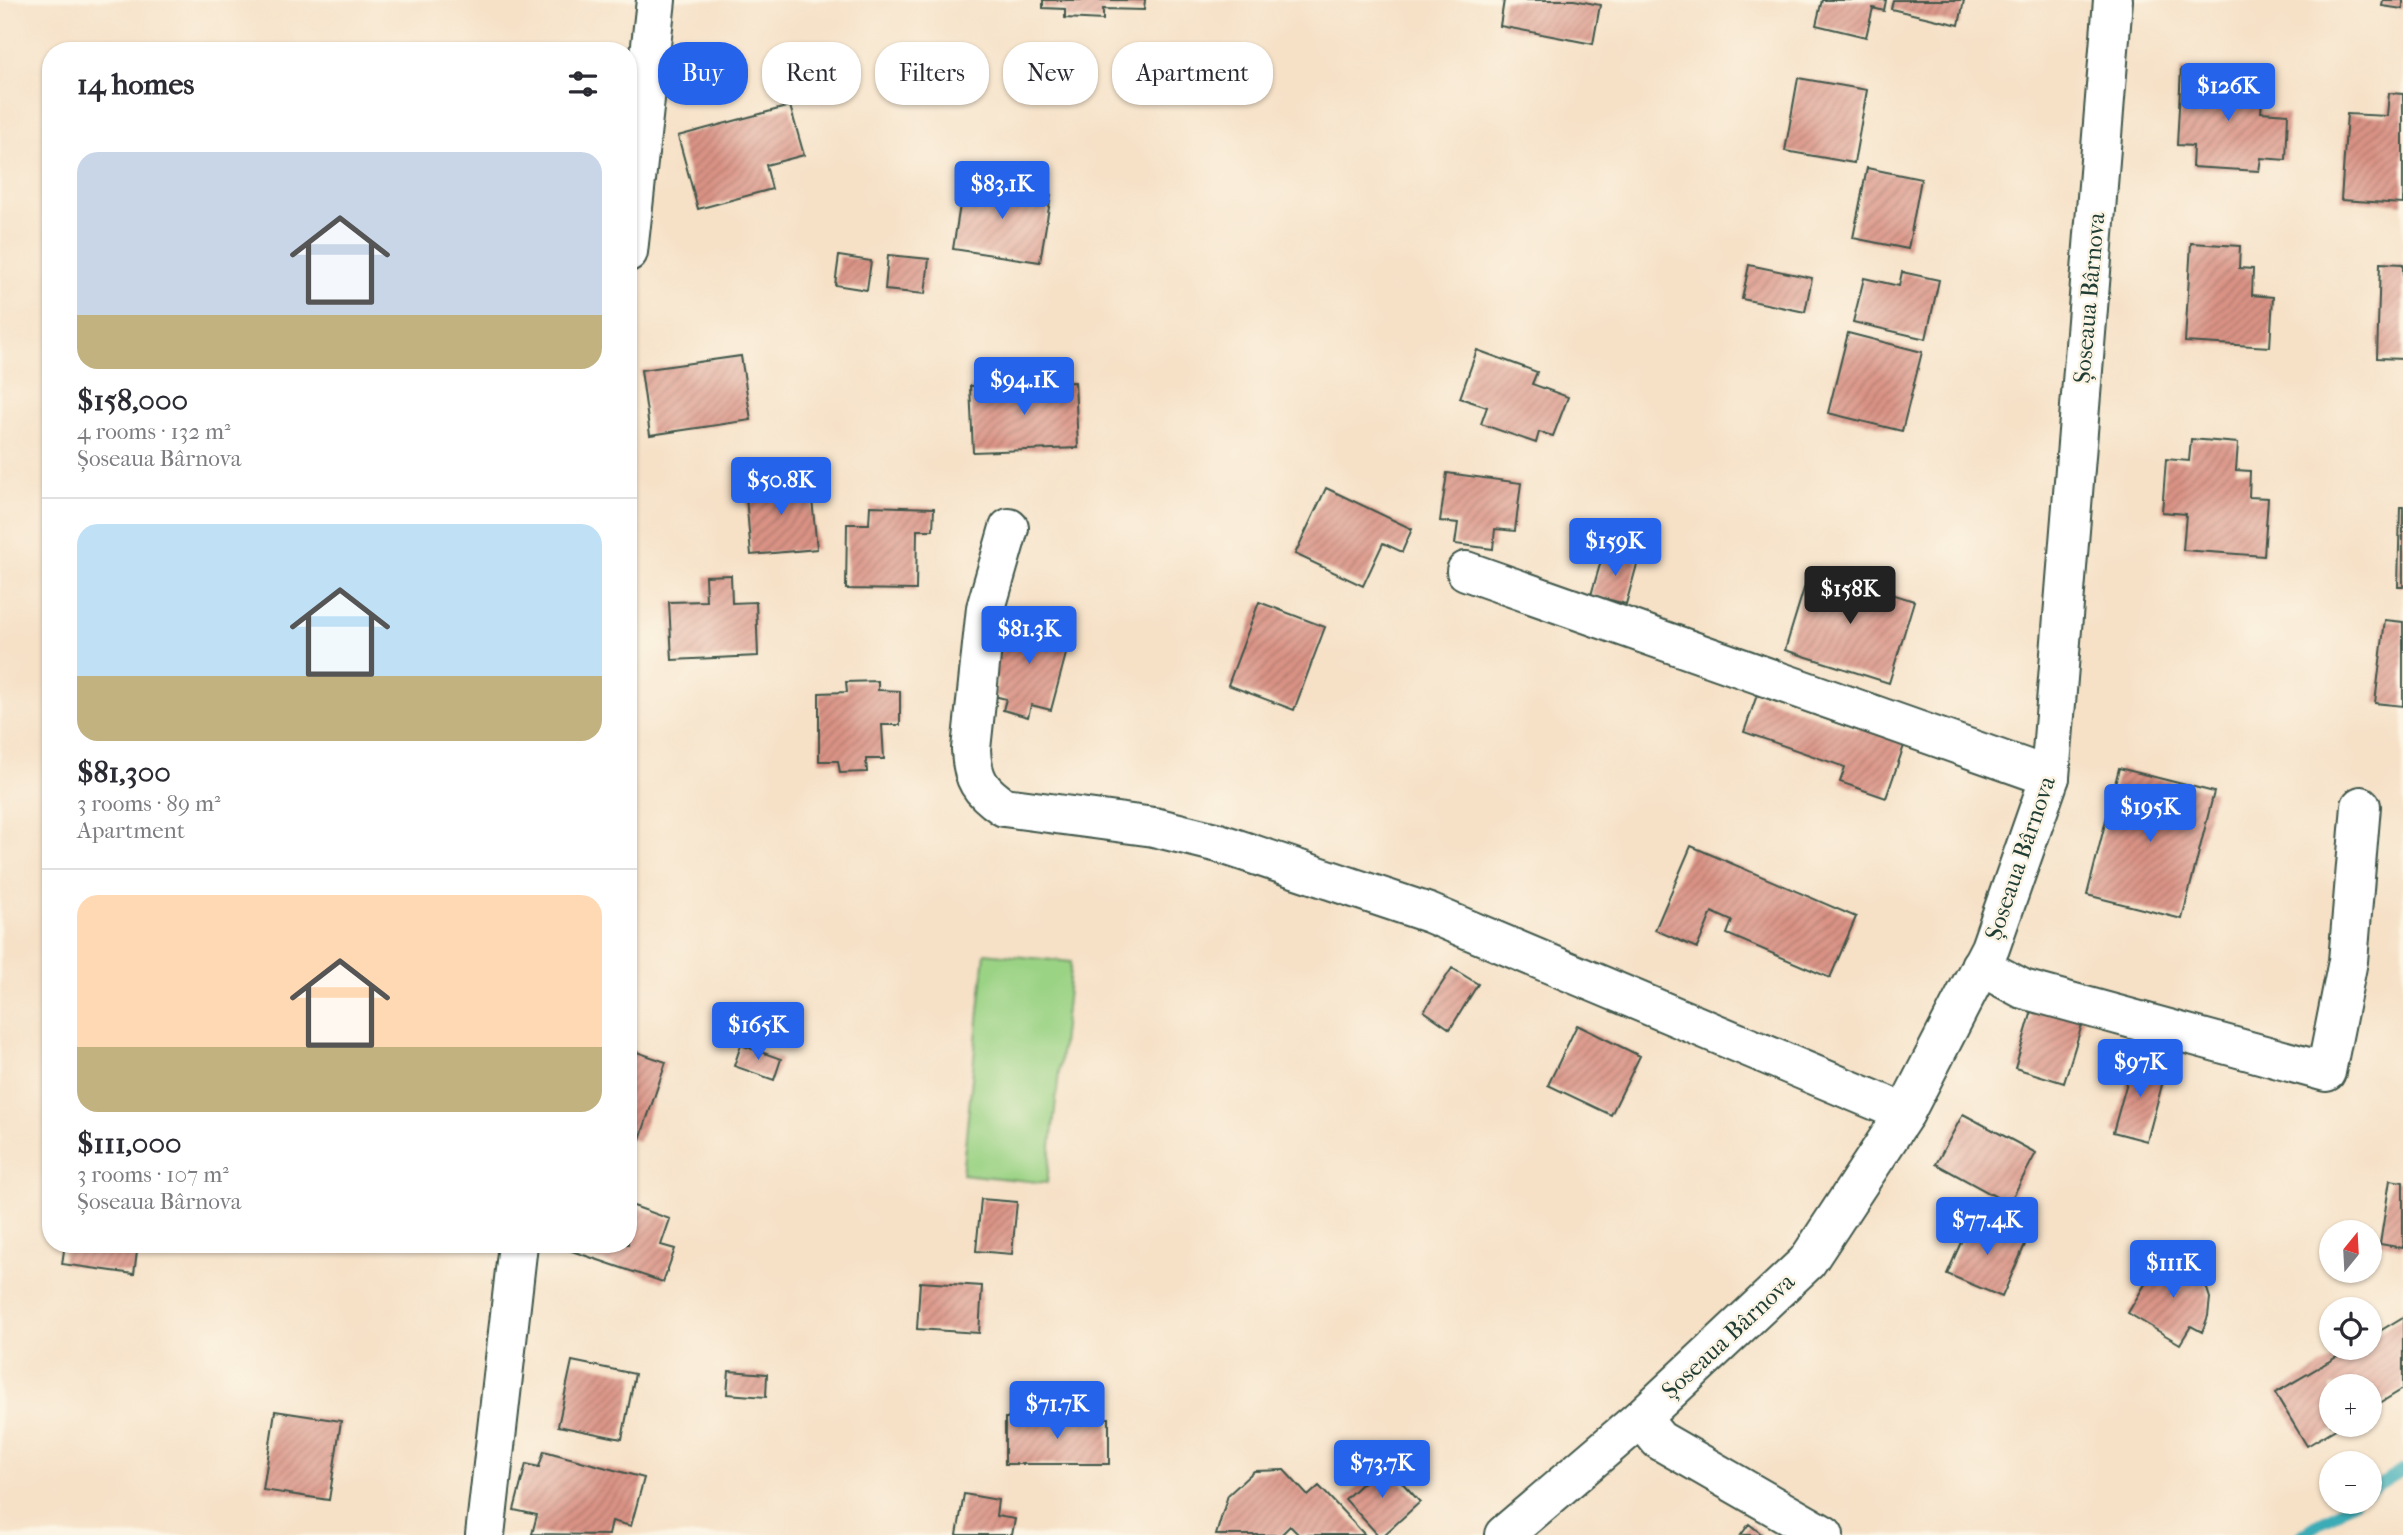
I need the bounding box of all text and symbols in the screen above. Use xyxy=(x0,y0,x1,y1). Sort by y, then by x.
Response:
chip: Buy xyxy=(658,42,748,105)
chip: Rent xyxy=(762,42,861,105)
chip: Filters xyxy=(875,42,989,105)
chip: New xyxy=(1003,42,1098,105)
chip: Apartment xyxy=(1112,42,1273,105)
pin: $126K xyxy=(2179,64,2277,123)
icon: filters xyxy=(564,65,602,103)
text: 14 homes xyxy=(77,67,194,102)
text: $126K xyxy=(2197,72,2259,99)
pin: $83.1K xyxy=(945,162,1059,221)
text: $83.1K xyxy=(970,170,1034,197)
icon: home xyxy=(277,197,403,323)
street label: Șoseaua Bârnova xyxy=(2068,210,2111,385)
pin: $94.1K xyxy=(967,358,1081,417)
text: $94.1K xyxy=(990,366,1058,393)
text: $158,000 xyxy=(77,383,188,418)
text: 4 rooms · 132 m² xyxy=(77,418,231,445)
text: Șoseaua Bârnova xyxy=(77,445,241,472)
pin: $50.8K xyxy=(724,458,838,517)
text: $50.8K xyxy=(747,466,815,493)
pin: $159K xyxy=(1566,518,1664,578)
text: $159K xyxy=(1585,527,1645,554)
pin: $158K xyxy=(1801,566,1899,626)
icon: home xyxy=(277,569,403,695)
text: $158K xyxy=(1821,575,1880,602)
pin: $81.3K xyxy=(972,606,1086,666)
text: $81.3K xyxy=(997,615,1061,642)
text: $81,300 xyxy=(77,755,171,790)
street label: Șoseaua Bârnova xyxy=(1979,772,2062,944)
pin: $195K xyxy=(2101,784,2199,844)
text: 3 rooms · 89 m² xyxy=(77,790,221,817)
text: $195K xyxy=(2120,793,2180,820)
text: Apartment xyxy=(77,817,185,844)
icon: home xyxy=(277,940,403,1066)
pin: $165K xyxy=(709,1002,807,1062)
text: $165K xyxy=(728,1011,788,1038)
pin: $97K xyxy=(2099,1040,2181,1099)
text: $97K xyxy=(2114,1048,2166,1075)
text: $111,000 xyxy=(77,1126,182,1161)
text: 3 rooms · 107 m² xyxy=(77,1161,229,1188)
text: Șoseaua Bârnova xyxy=(77,1188,241,1215)
pin: $77.4K xyxy=(1930,1198,2044,1257)
text: $77.4K xyxy=(1952,1206,2022,1233)
north arrow xyxy=(2319,1220,2382,1283)
map controls xyxy=(2319,1220,2382,1514)
pin: $111K xyxy=(2124,1240,2222,1300)
text: $111K xyxy=(2146,1249,2200,1276)
street label: Șoseaua Bârnova xyxy=(1656,1267,1802,1405)
button: locate xyxy=(2319,1297,2382,1360)
button: + xyxy=(2319,1374,2382,1437)
pin: $71.7K xyxy=(1000,1382,1114,1441)
text: $71.7K xyxy=(1026,1390,1088,1417)
pin: $73.7K xyxy=(1325,1440,1439,1500)
text: $73.7K xyxy=(1350,1449,1414,1476)
button: − xyxy=(2319,1451,2382,1514)

